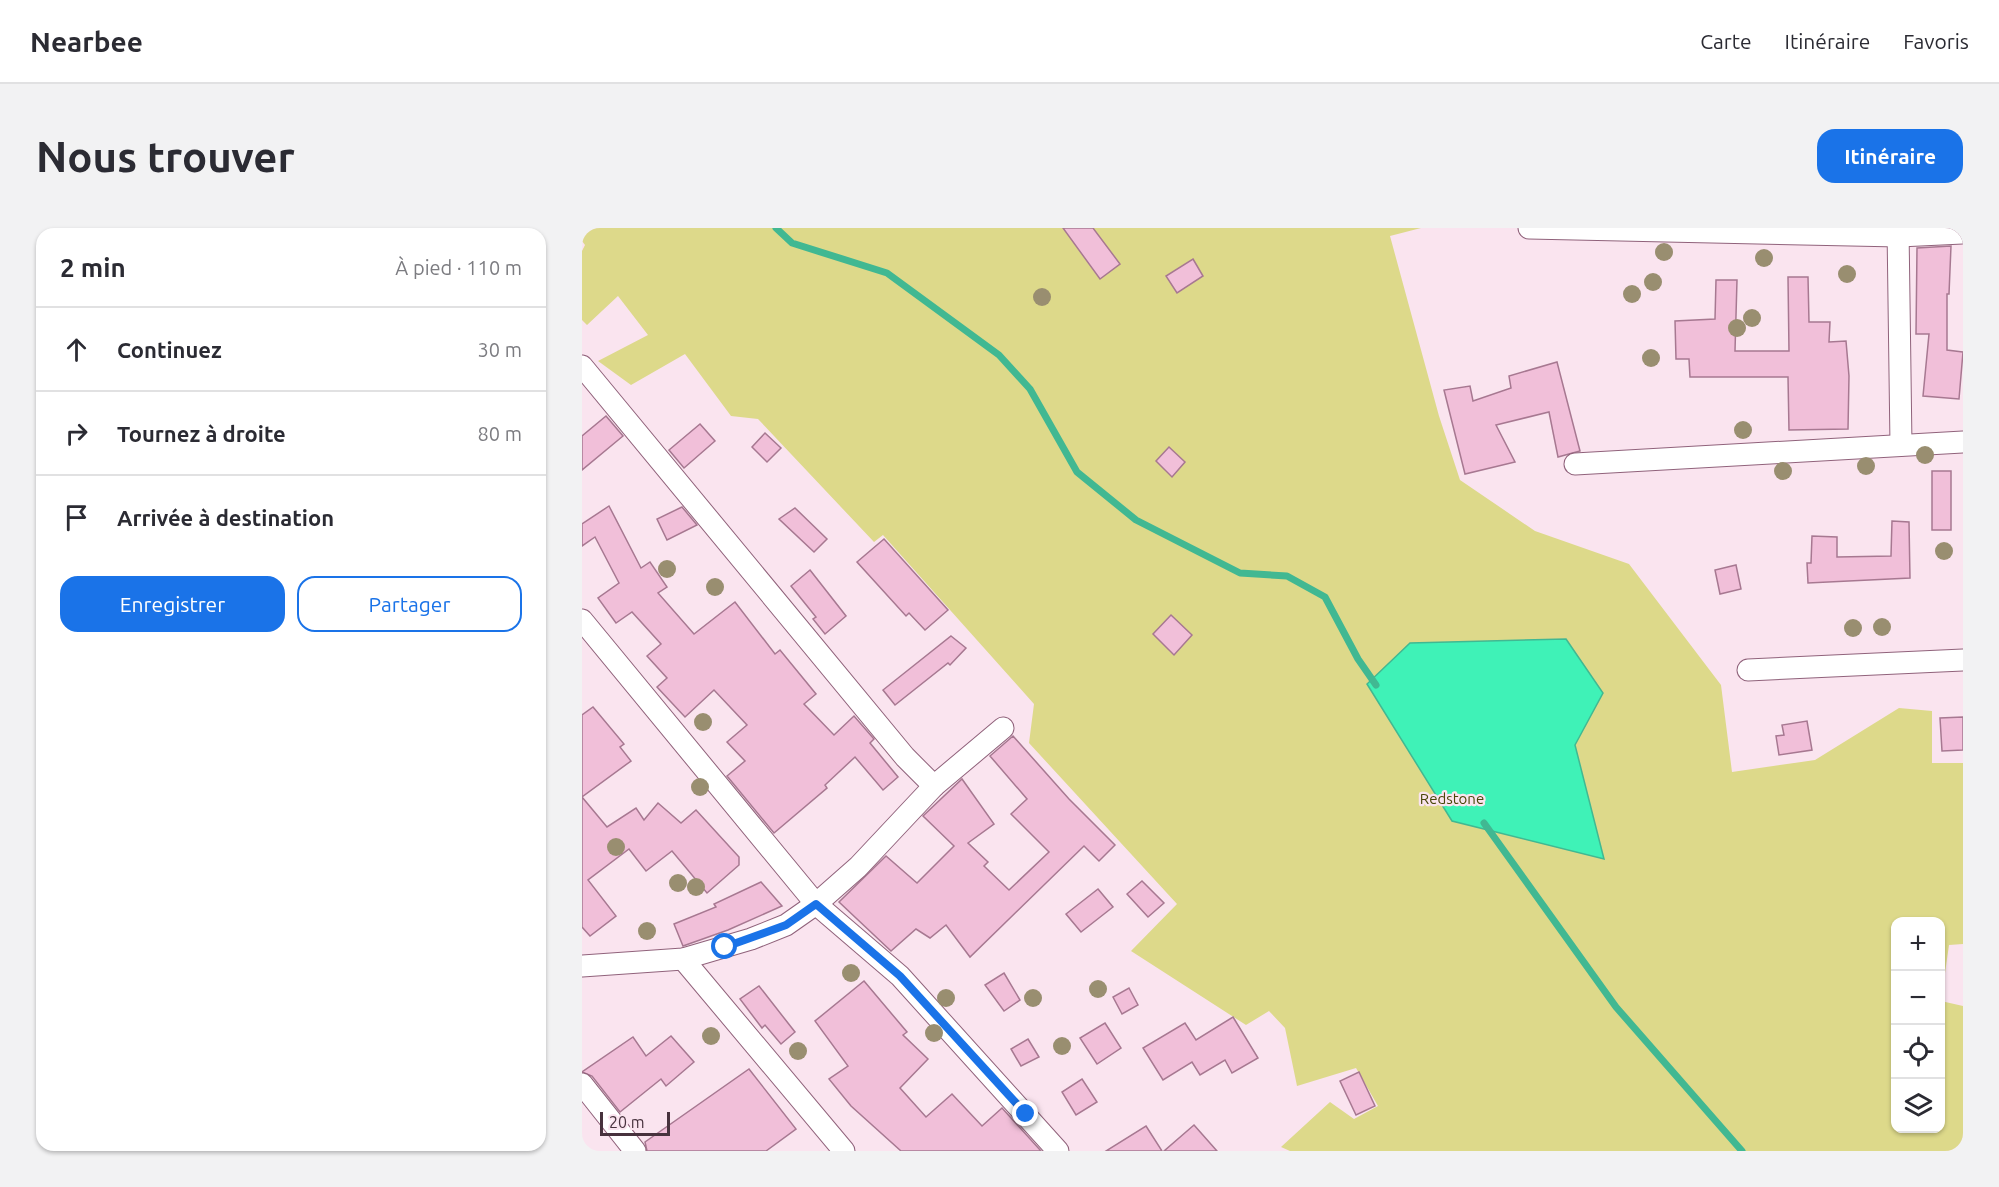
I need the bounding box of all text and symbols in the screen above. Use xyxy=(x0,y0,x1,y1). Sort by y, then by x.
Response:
text: Nearbee xyxy=(30,26,143,57)
text: Carte xyxy=(1700,29,1752,53)
text: Itinéraire xyxy=(1785,29,1870,53)
text: Favoris xyxy=(1903,29,1969,53)
button: Itinéraire xyxy=(1817,129,1963,183)
text: Nous trouver xyxy=(36,133,295,180)
text: 2 min xyxy=(60,253,126,282)
text: À pied · 110 m xyxy=(395,256,522,279)
icon: ahead xyxy=(60,333,93,366)
text: Continuez xyxy=(117,337,222,362)
text: 30 m xyxy=(478,338,522,361)
icon: right xyxy=(60,417,93,450)
text: Tournez à droite xyxy=(117,421,286,446)
text: 80 m xyxy=(478,422,522,445)
icon: arrive xyxy=(60,501,93,534)
text: Arrivée à destination xyxy=(117,505,334,530)
button: Enregistrer xyxy=(60,576,285,632)
button: Partager xyxy=(297,576,522,632)
park label: Redstone xyxy=(1420,790,1484,807)
map controls xyxy=(1891,917,1945,1133)
button: + xyxy=(1891,917,1945,971)
route start xyxy=(711,933,737,959)
button: − xyxy=(1891,971,1945,1025)
button: locate xyxy=(1891,1025,1945,1079)
button: layers xyxy=(1891,1079,1945,1133)
route end xyxy=(1012,1100,1038,1126)
scale bar xyxy=(600,1109,670,1136)
text: 20 m xyxy=(609,1113,645,1131)

